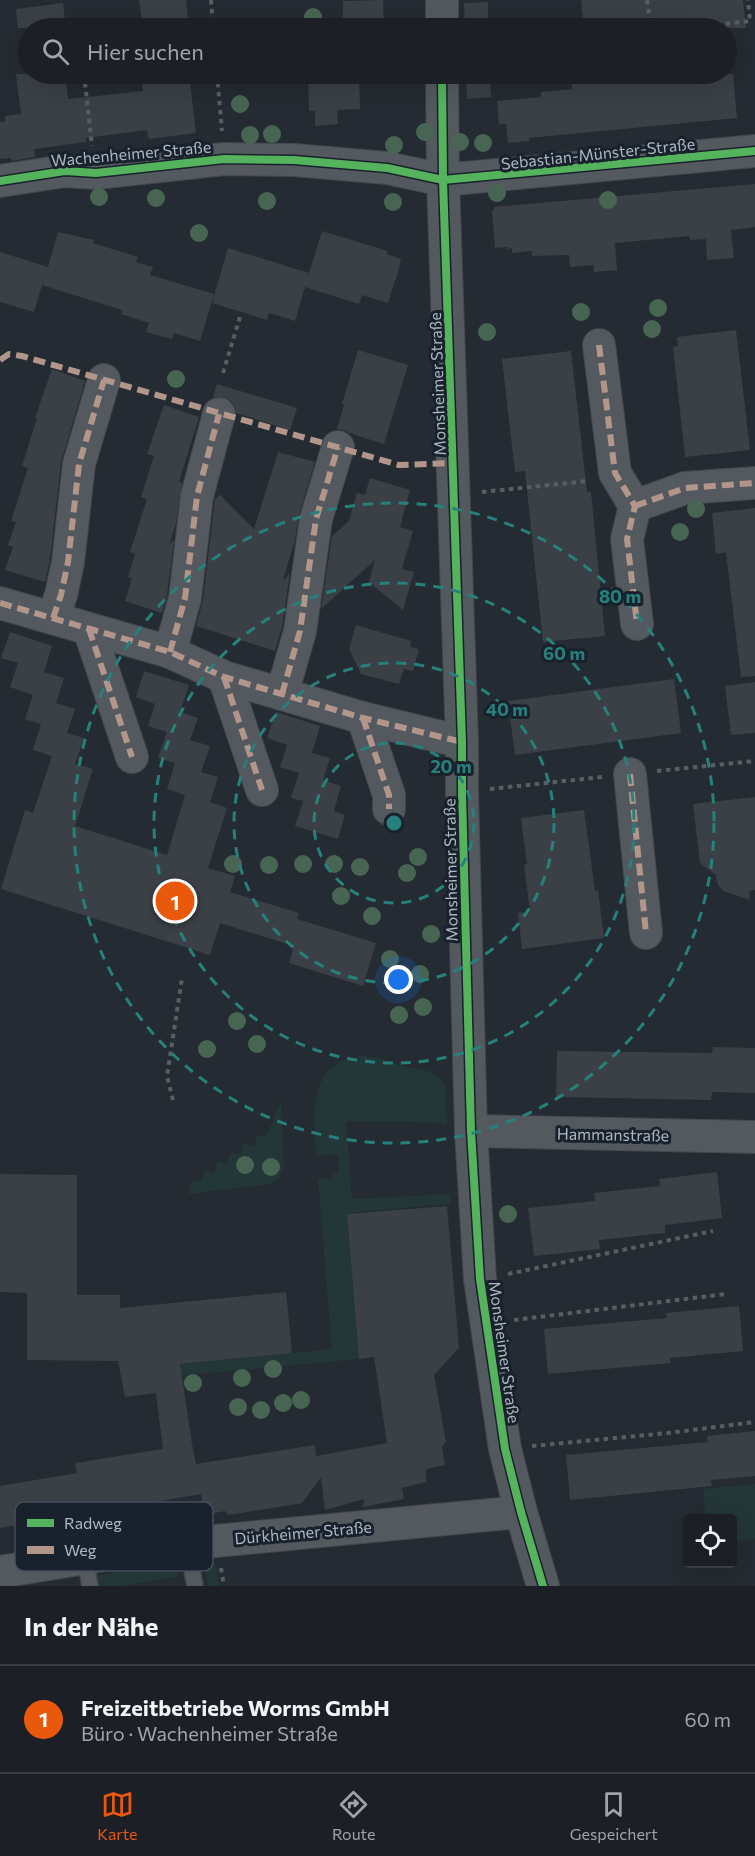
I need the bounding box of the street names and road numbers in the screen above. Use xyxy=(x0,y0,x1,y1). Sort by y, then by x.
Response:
street label: Sebastian-Münster-Straße xyxy=(500,133,696,173)
street label: Wachenheimer Straße xyxy=(50,137,212,169)
street label: Monsheimer Straße xyxy=(425,312,449,456)
street label: Monsheimer Straße xyxy=(439,798,461,942)
street label: Hammanstraße xyxy=(557,1124,669,1144)
street label: Monsheimer Straße xyxy=(486,1280,524,1424)
street label: Dürkheimer Straße xyxy=(233,1517,373,1547)

